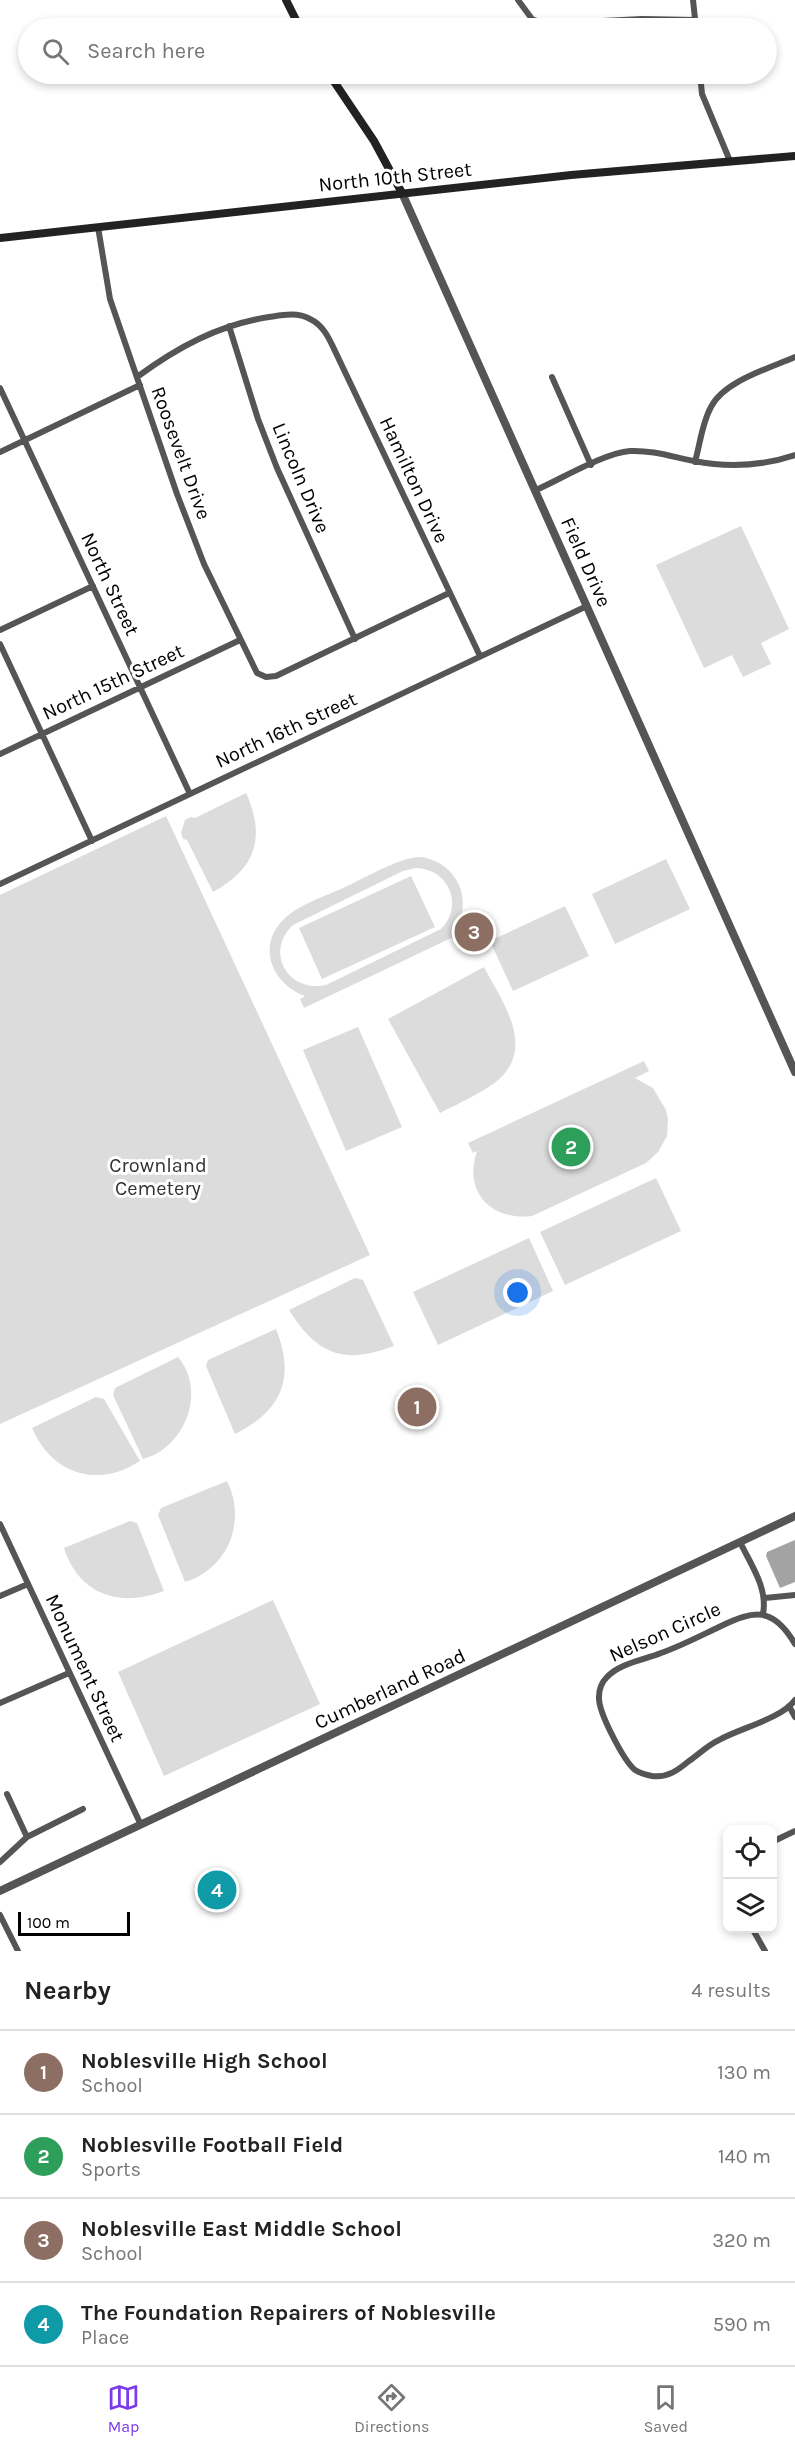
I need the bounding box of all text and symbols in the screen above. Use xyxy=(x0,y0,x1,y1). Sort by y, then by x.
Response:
search box xyxy=(18,18,777,84)
icon: search xyxy=(39,35,72,68)
text: Search here xyxy=(87,38,205,64)
street label: North 10th Street xyxy=(317,157,473,196)
street label: Roosevelt Drive xyxy=(146,383,216,523)
street label: Hamilton Drive xyxy=(375,413,453,547)
street label: Lincoln Drive xyxy=(267,419,335,537)
street label: Field Drive xyxy=(556,514,616,610)
street label: North Street xyxy=(76,529,144,640)
street label: North 15th Street xyxy=(39,639,188,725)
street label: North 16th Street xyxy=(212,687,361,773)
pin: 3 xyxy=(454,910,494,954)
pin: 2 xyxy=(552,1124,590,1170)
park label: Crownland Cemetery xyxy=(109,1154,207,1200)
your location xyxy=(503,1278,532,1307)
pin: 1 xyxy=(398,1384,436,1430)
street label: Monument Street xyxy=(41,1591,129,1746)
street label: Nelson Circle xyxy=(606,1597,724,1667)
street label: Cumberland Road xyxy=(311,1644,469,1734)
map controls xyxy=(723,1825,777,1933)
button: locate xyxy=(723,1825,777,1879)
pin: 4 xyxy=(198,1868,236,1912)
button: layers xyxy=(723,1879,777,1933)
scale bar xyxy=(18,1909,130,1936)
text: 100 m xyxy=(27,1913,70,1932)
text: Nearby xyxy=(24,1975,111,2006)
text: 4 results xyxy=(691,1979,771,2002)
text: Noblesville High School xyxy=(81,2048,328,2074)
text: 1 xyxy=(40,2061,47,2084)
text: 130 m xyxy=(717,2061,771,2084)
text: School xyxy=(81,2074,143,2097)
text: Noblesville Football Field xyxy=(81,2132,343,2158)
text: 2 xyxy=(37,2145,50,2168)
text: 140 m xyxy=(718,2145,771,2168)
text: Sports xyxy=(81,2158,141,2181)
text: Noblesville East Middle School xyxy=(81,2216,402,2242)
text: 3 xyxy=(37,2229,50,2252)
text: 320 m xyxy=(712,2229,771,2252)
text: School xyxy=(81,2242,143,2265)
text: The Foundation Repairers of Noblesville xyxy=(81,2300,496,2326)
text: 4 xyxy=(38,2313,49,2336)
text: 590 m xyxy=(713,2313,771,2336)
text: Place xyxy=(81,2326,129,2349)
tab: Map xyxy=(107,2381,140,2436)
tab: Directions xyxy=(354,2381,429,2436)
tab: Saved xyxy=(644,2381,688,2436)

